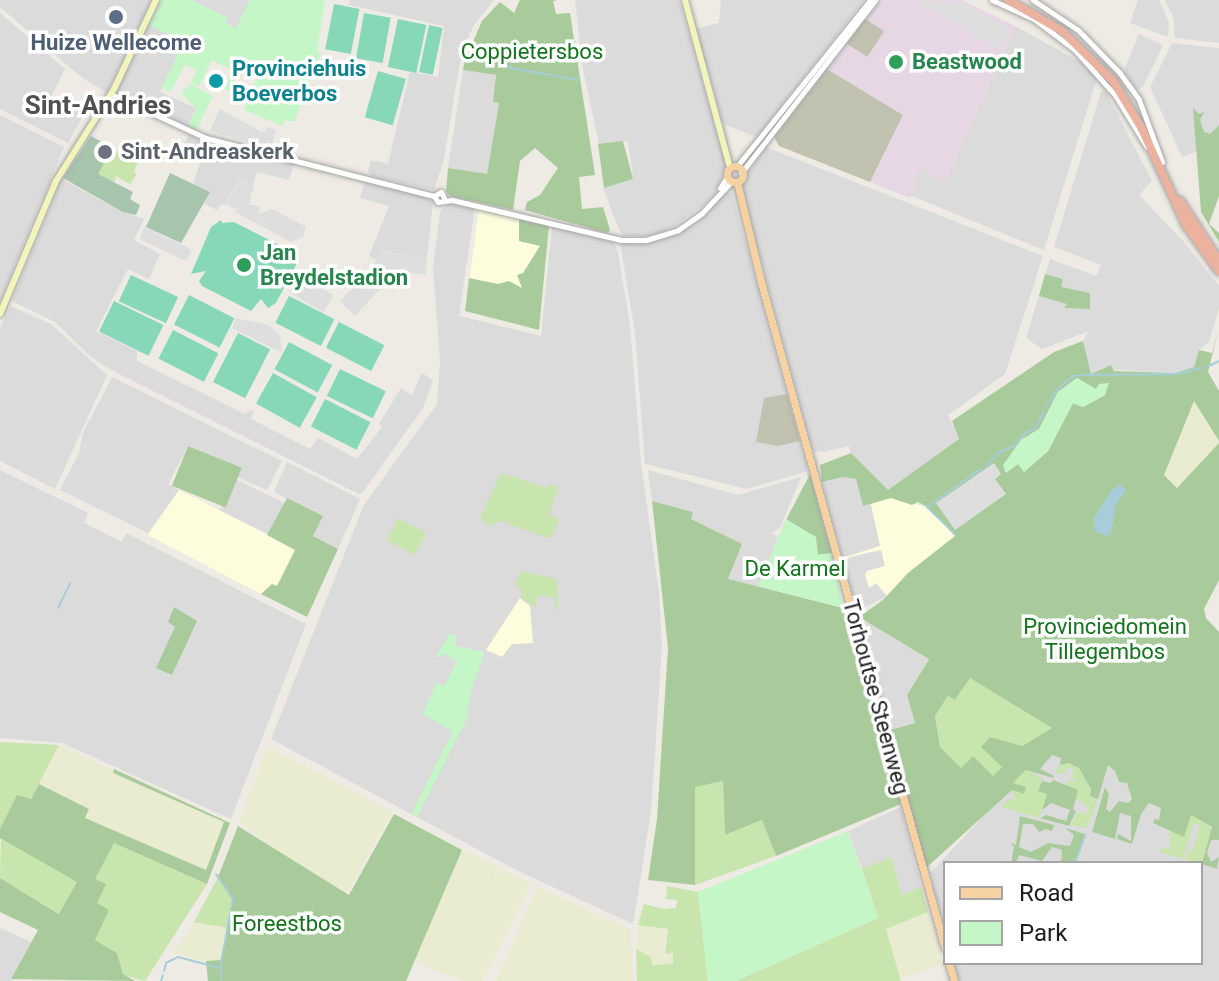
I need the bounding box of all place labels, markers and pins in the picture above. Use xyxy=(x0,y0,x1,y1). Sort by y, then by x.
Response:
marker: Huize Wellecome xyxy=(107,8,125,26)
place label: Huize Wellecome xyxy=(30,30,202,56)
place label: Beastwood xyxy=(912,49,1022,75)
marker: Beastwood xyxy=(887,53,905,71)
place label: Provinciehuis Boeverbos xyxy=(232,55,366,106)
marker: Provinciehuis Boeverbos xyxy=(207,72,225,90)
place label: Sint-Andreaskerk xyxy=(121,139,294,165)
marker: Sint-Andreaskerk xyxy=(96,143,114,161)
place label: Jan Breydelstadion xyxy=(260,239,408,290)
marker: Jan Breydelstadion xyxy=(235,256,253,274)

